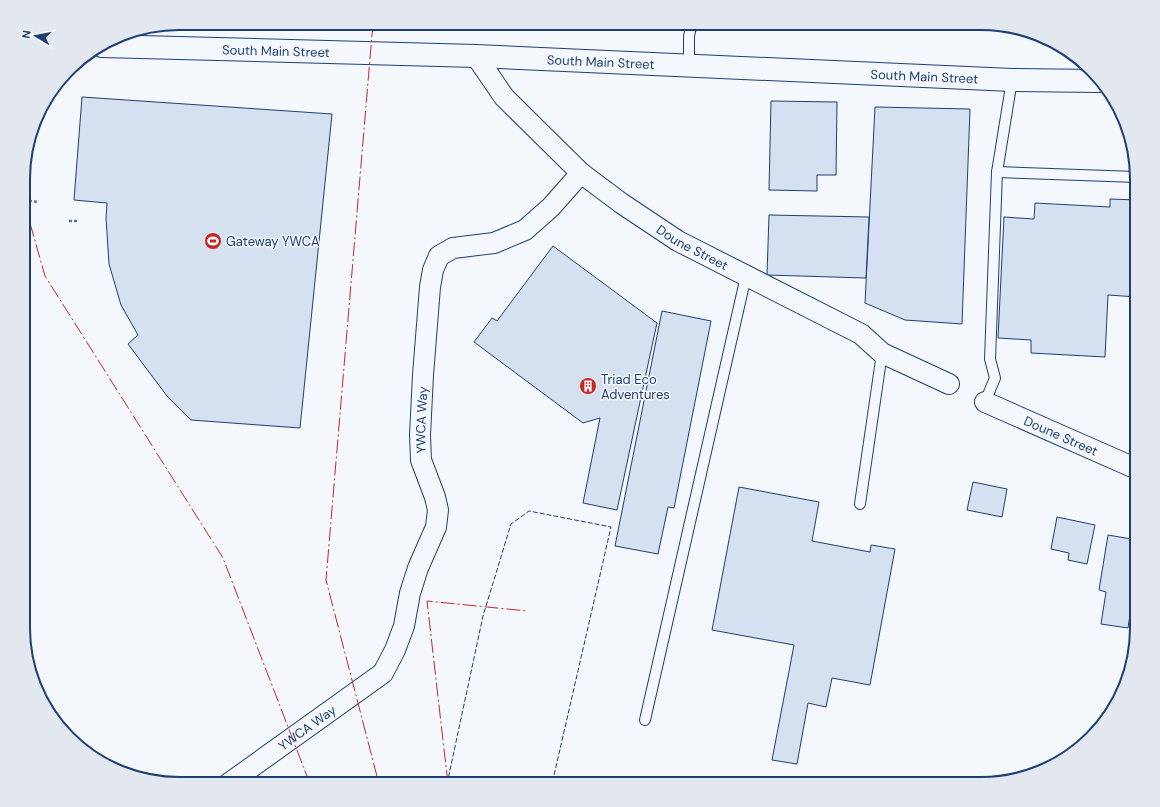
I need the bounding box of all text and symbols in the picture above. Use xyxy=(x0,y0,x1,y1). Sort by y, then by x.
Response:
north arrow xyxy=(16,16,56,56)
text: N xyxy=(19,29,34,39)
street label: South Main Street xyxy=(222,41,330,61)
street label: South Main Street xyxy=(547,51,655,73)
street label: South Main Street xyxy=(870,66,979,87)
street label: Doune Street xyxy=(653,221,731,274)
sports icon: Gateway YWCA xyxy=(203,231,223,251)
place label: Gateway YWCA xyxy=(226,233,320,250)
place label: Triad Eco Adventures xyxy=(601,371,670,403)
building icon: Triad Eco Adventures xyxy=(578,376,598,396)
street label: YWCA Way xyxy=(412,386,431,454)
street label: Doune Street xyxy=(1021,412,1100,460)
street label: YWCA Way xyxy=(275,701,339,754)

